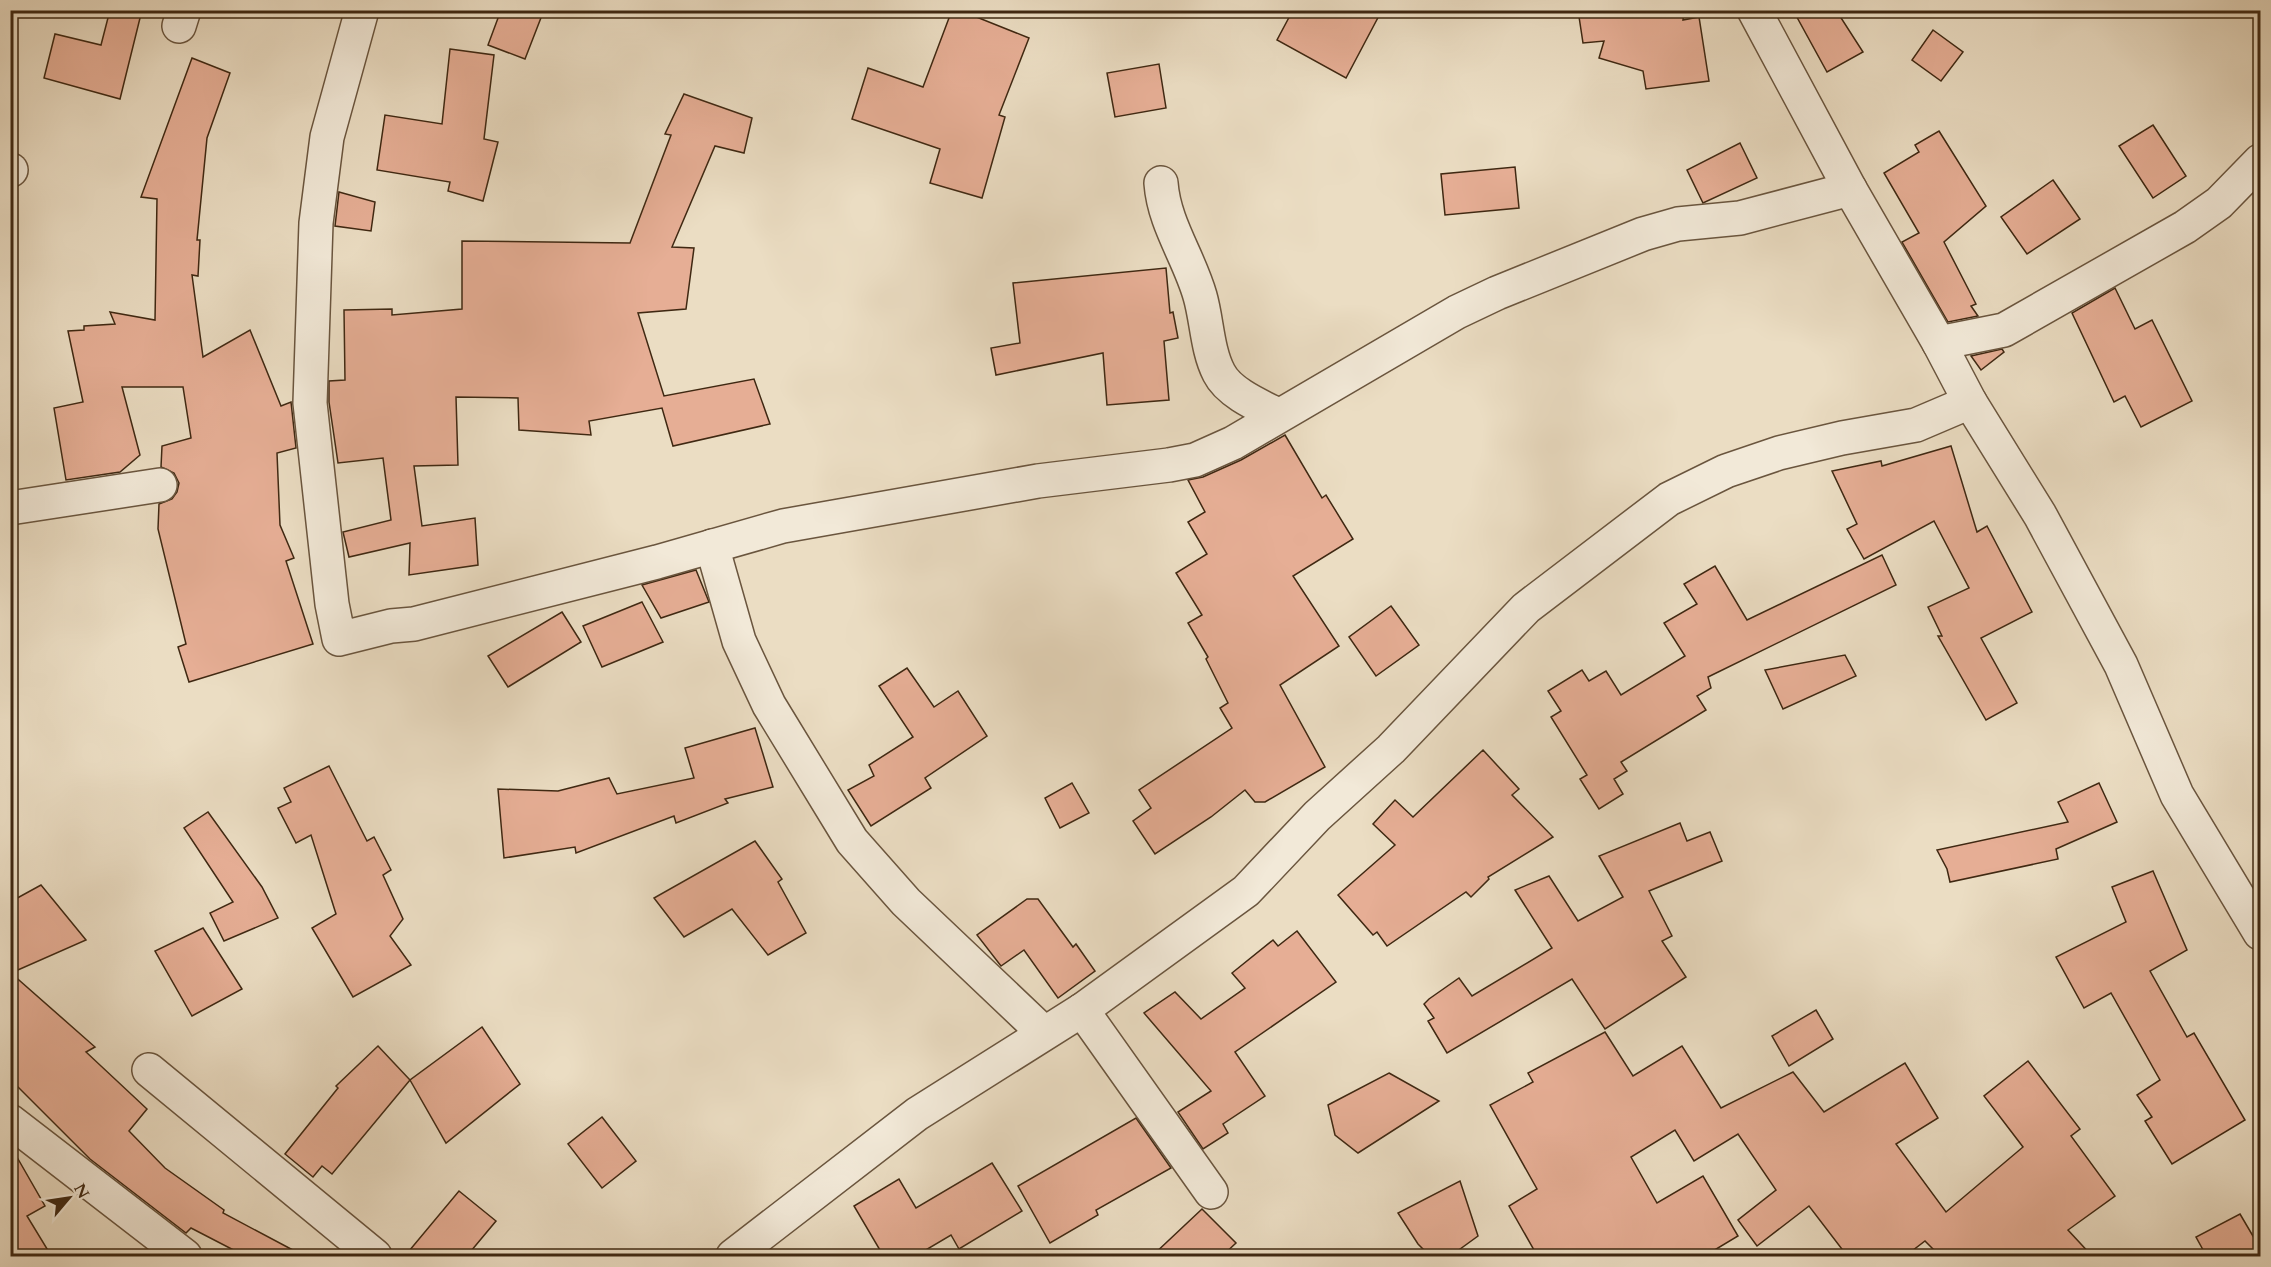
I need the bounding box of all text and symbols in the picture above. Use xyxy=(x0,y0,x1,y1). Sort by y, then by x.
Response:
north arrow xyxy=(39,1168,99,1228)
text: N xyxy=(68,1180,94,1203)

